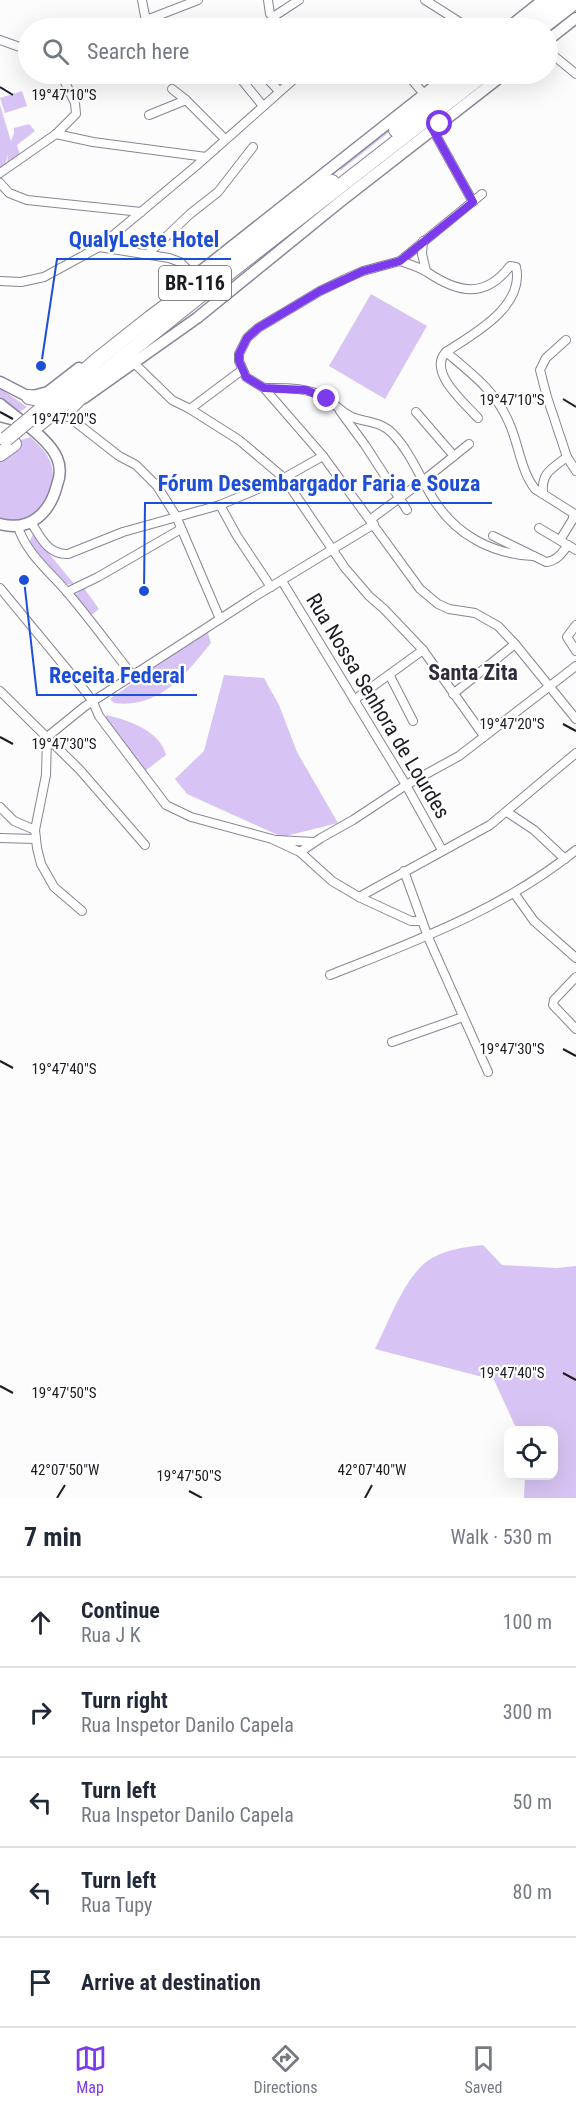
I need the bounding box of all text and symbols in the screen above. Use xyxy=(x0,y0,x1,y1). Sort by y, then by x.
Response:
search box xyxy=(18,18,558,84)
icon: search xyxy=(39,35,72,68)
text: Search here xyxy=(87,39,189,64)
text: 19°47'10"S xyxy=(31,86,97,104)
route start xyxy=(426,110,452,136)
callout: QualyLeste Hotel xyxy=(57,219,231,259)
text: QualyLeste Hotel xyxy=(69,227,219,252)
road number: BR-116 xyxy=(159,266,231,300)
route end xyxy=(313,385,339,411)
text: 19°47'10"S xyxy=(479,391,545,409)
text: 19°47'20"S xyxy=(31,410,97,428)
callout: Fórum Desembargador Faria e Souza xyxy=(145,463,492,503)
text: Fórum Desembargador Faria e Souza xyxy=(158,471,480,496)
street label: Rua Nossa Senhora de Lourdes xyxy=(301,589,455,823)
callout: Receita Federal xyxy=(37,655,197,695)
district label: Santa Zita xyxy=(428,660,518,685)
text: Receita Federal xyxy=(49,663,185,688)
text: 19°47'20"S xyxy=(479,715,545,733)
text: 19°47'30"S xyxy=(31,735,97,753)
text: 19°47'30"S xyxy=(479,1040,545,1058)
text: 19°47'40"S xyxy=(31,1060,97,1078)
text: 19°47'40"S xyxy=(479,1364,545,1382)
text: 19°47'50"S xyxy=(31,1384,97,1402)
map controls xyxy=(504,1426,558,1480)
button: locate xyxy=(504,1426,558,1480)
text: 42°07'50"W xyxy=(31,1461,100,1479)
text: 42°07'40"W xyxy=(338,1461,407,1479)
text: 19°47'50"S xyxy=(156,1467,222,1485)
text: 7 min xyxy=(24,1522,82,1552)
text: Walk · 530 m xyxy=(451,1525,552,1549)
text: Continue xyxy=(81,1598,160,1623)
icon: ahead xyxy=(24,1606,57,1639)
text: 100 m xyxy=(503,1610,552,1634)
text: Rua J K xyxy=(81,1623,141,1647)
text: Turn right xyxy=(81,1688,168,1713)
icon: right xyxy=(24,1696,57,1729)
text: 300 m xyxy=(503,1700,552,1724)
text: Rua Inspetor Danilo Capela xyxy=(81,1713,294,1737)
text: Turn left xyxy=(81,1778,156,1803)
icon: left xyxy=(24,1786,57,1819)
text: 50 m xyxy=(513,1790,552,1814)
text: Rua Inspetor Danilo Capela xyxy=(81,1803,294,1827)
text: Turn left xyxy=(81,1868,156,1893)
icon: left xyxy=(24,1876,57,1909)
text: 80 m xyxy=(513,1880,552,1904)
text: Rua Tupy xyxy=(81,1893,152,1917)
icon: arrive xyxy=(24,1966,57,1999)
text: Arrive at destination xyxy=(81,1970,261,1995)
tab: Map xyxy=(74,2042,107,2097)
tab: Directions xyxy=(254,2042,317,2097)
tab: Saved xyxy=(464,2042,502,2097)

